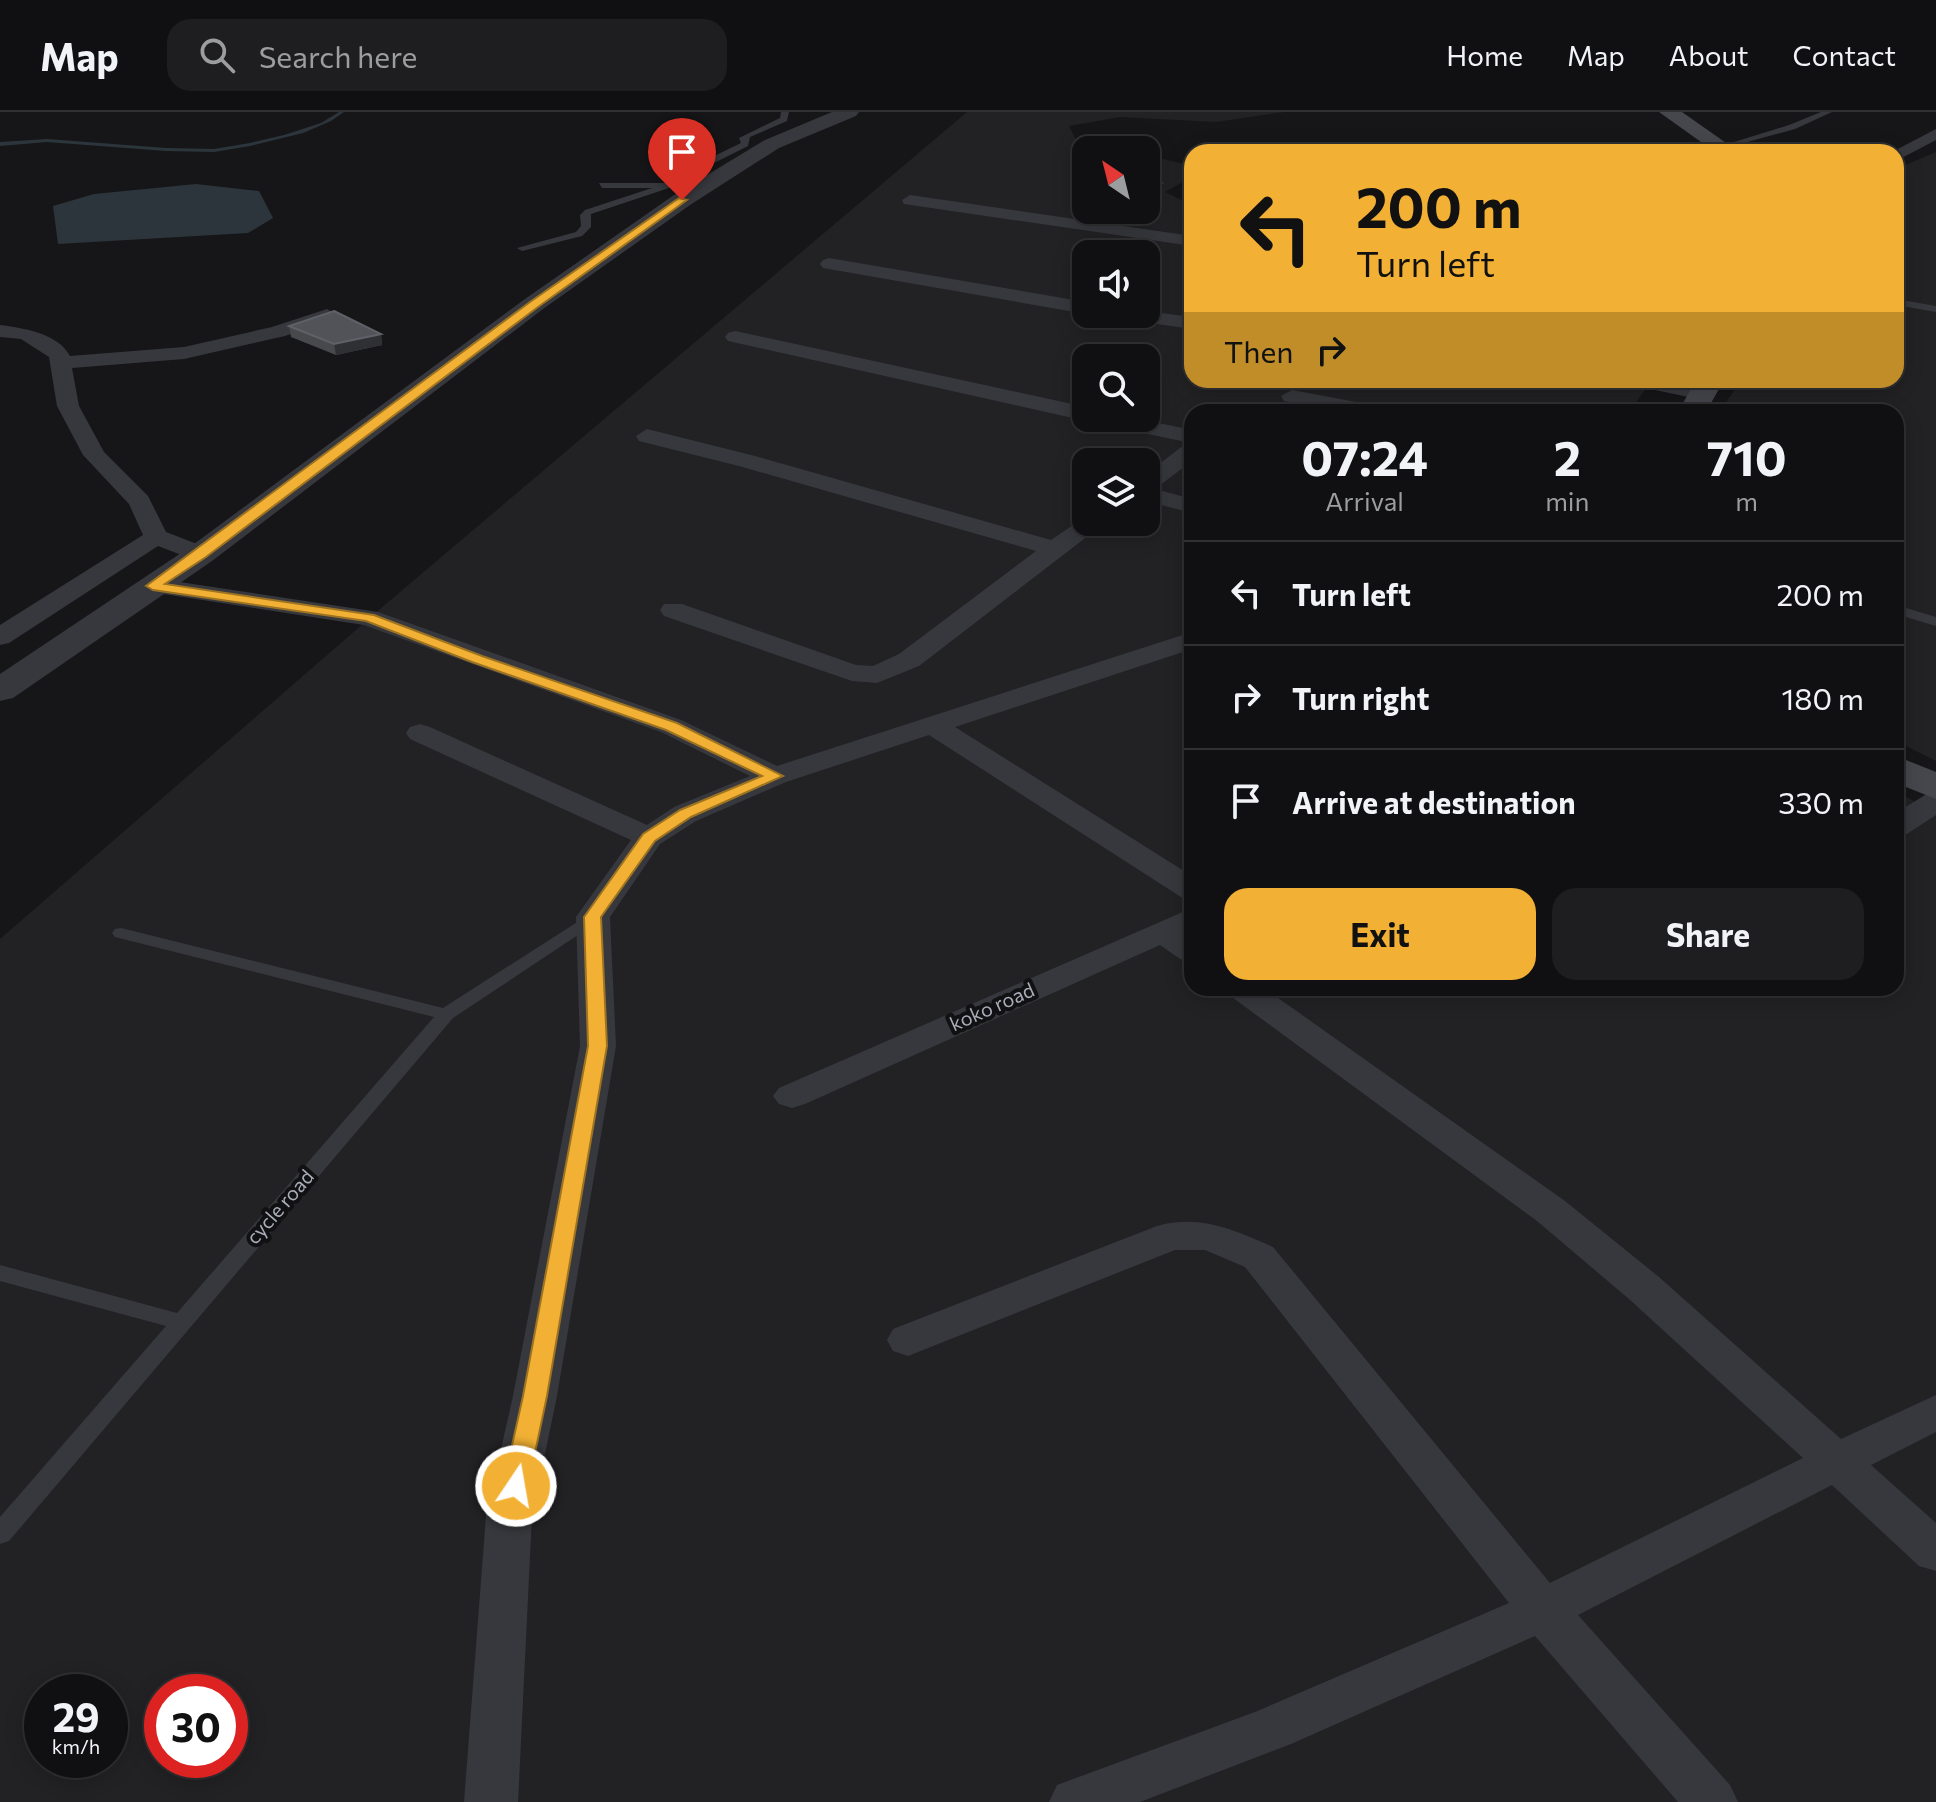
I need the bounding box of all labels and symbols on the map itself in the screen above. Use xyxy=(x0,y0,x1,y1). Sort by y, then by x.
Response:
pin xyxy=(648,118,716,200)
north arrow xyxy=(1072,136,1160,224)
street label: koko road xyxy=(946,977,1038,1035)
street label: cycle road xyxy=(240,1164,318,1248)
position arrow xyxy=(474,1444,558,1528)
speed limit sign: 30 xyxy=(144,1674,248,1778)

